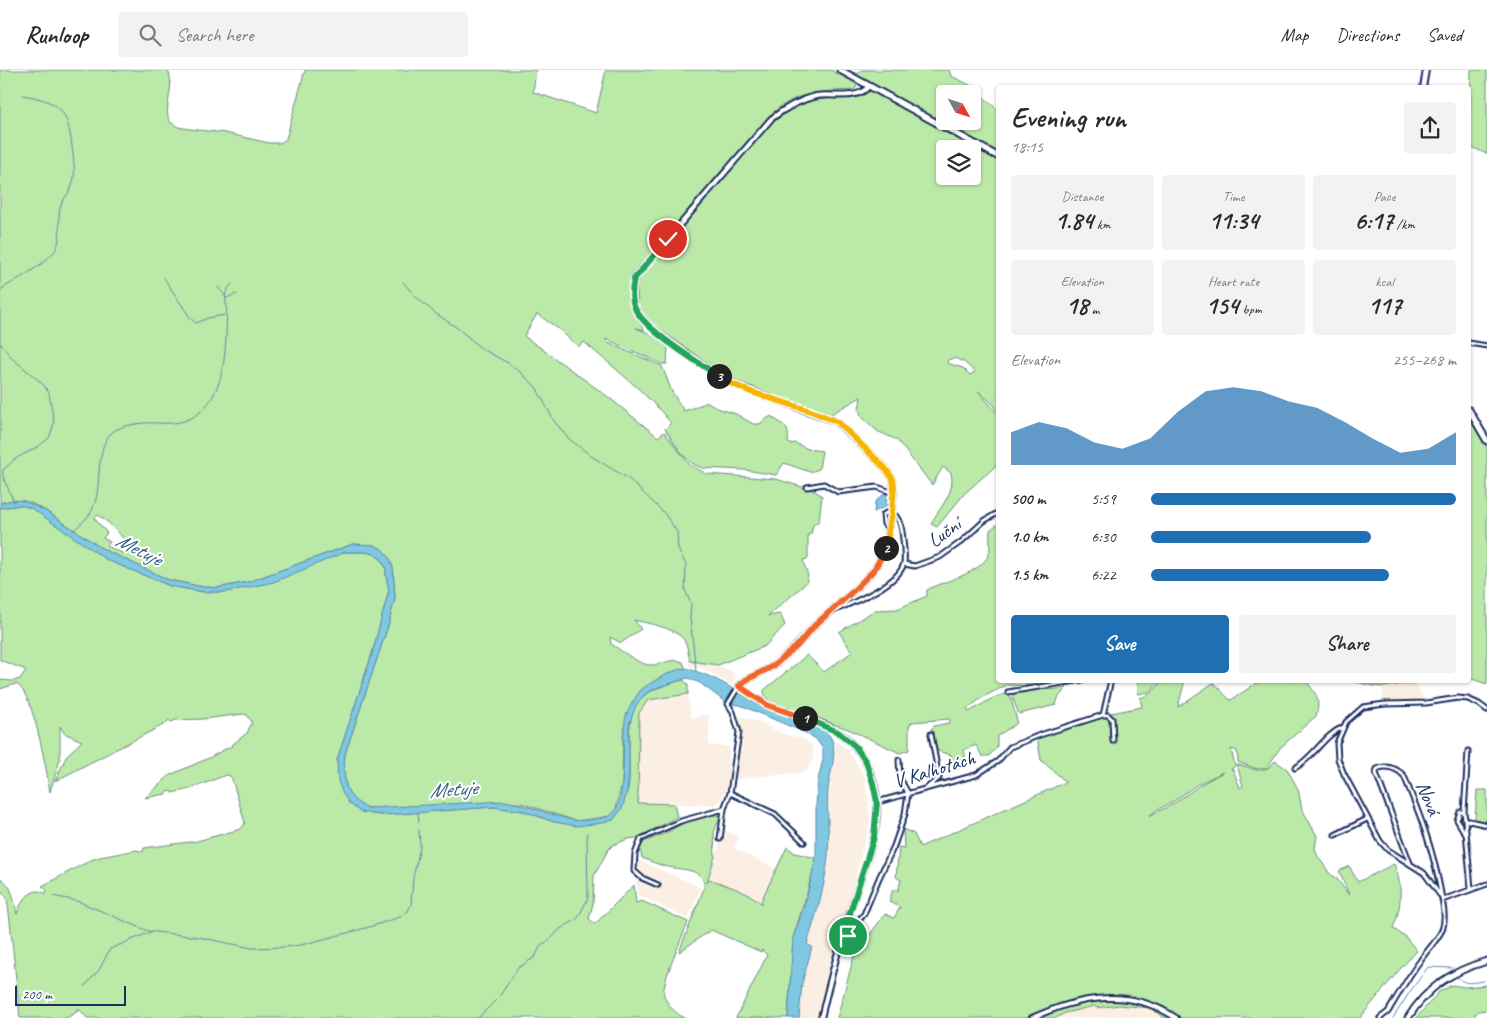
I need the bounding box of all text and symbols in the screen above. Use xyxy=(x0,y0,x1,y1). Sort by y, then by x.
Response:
search box xyxy=(118,12,468,57)
text: Runloop xyxy=(25,20,88,50)
icon: search xyxy=(136,21,164,49)
text: Search here xyxy=(176,23,253,47)
text: Map xyxy=(1281,24,1308,46)
text: Directions xyxy=(1336,24,1399,46)
text: Saved xyxy=(1427,24,1462,46)
north arrow xyxy=(936,85,981,130)
map controls xyxy=(936,85,981,185)
text: Evening run xyxy=(1011,100,1126,135)
button: share xyxy=(1404,102,1456,154)
text: 18:15 xyxy=(1011,137,1043,157)
button: layers xyxy=(936,140,981,185)
text: Distance xyxy=(1062,188,1103,205)
text: Time xyxy=(1223,188,1244,205)
text: Pace xyxy=(1374,188,1395,205)
text: 1.84 xyxy=(1055,205,1093,237)
text: 11:34 xyxy=(1209,205,1258,237)
text: 6:17 xyxy=(1354,205,1393,237)
text: km xyxy=(1093,216,1110,233)
text: /km xyxy=(1393,216,1415,233)
pin xyxy=(647,218,689,260)
icon: check xyxy=(654,225,682,253)
text: Elevation xyxy=(1061,273,1104,290)
text: Heart rate xyxy=(1208,273,1259,290)
text: kcal xyxy=(1375,273,1394,290)
text: 18 xyxy=(1066,290,1088,322)
text: 154 xyxy=(1206,290,1239,322)
text: 117 xyxy=(1368,290,1401,322)
text: m xyxy=(1088,301,1099,318)
text: bpm xyxy=(1239,301,1261,318)
text: Elevation xyxy=(1011,350,1060,370)
text: 255–268 m xyxy=(1393,350,1456,370)
pin: 3 xyxy=(706,364,732,388)
text: 3 xyxy=(716,368,723,385)
text: 500 m xyxy=(1011,489,1045,509)
text: 5:59 xyxy=(1091,489,1116,509)
street label: Luční xyxy=(923,510,969,553)
water label: Metuje xyxy=(112,527,169,573)
text: 1.0 km xyxy=(1011,527,1048,547)
text: 6:30 xyxy=(1091,527,1116,547)
pin: 2 xyxy=(874,536,898,560)
text: 2 xyxy=(883,540,890,557)
text: 1.5 km xyxy=(1011,565,1048,585)
text: 6:22 xyxy=(1091,565,1116,585)
button: Save xyxy=(1011,615,1229,673)
button: Share xyxy=(1239,615,1456,673)
pin: 1 xyxy=(792,706,818,730)
text: 1 xyxy=(802,710,809,727)
street label: V Kalhotách xyxy=(890,745,979,794)
water label: Metuje xyxy=(428,774,481,804)
street label: Nová xyxy=(1410,778,1447,821)
pin xyxy=(827,915,869,957)
icon: arrive xyxy=(834,922,862,950)
scale bar xyxy=(15,983,126,1006)
text: 200 m xyxy=(22,986,52,1003)

